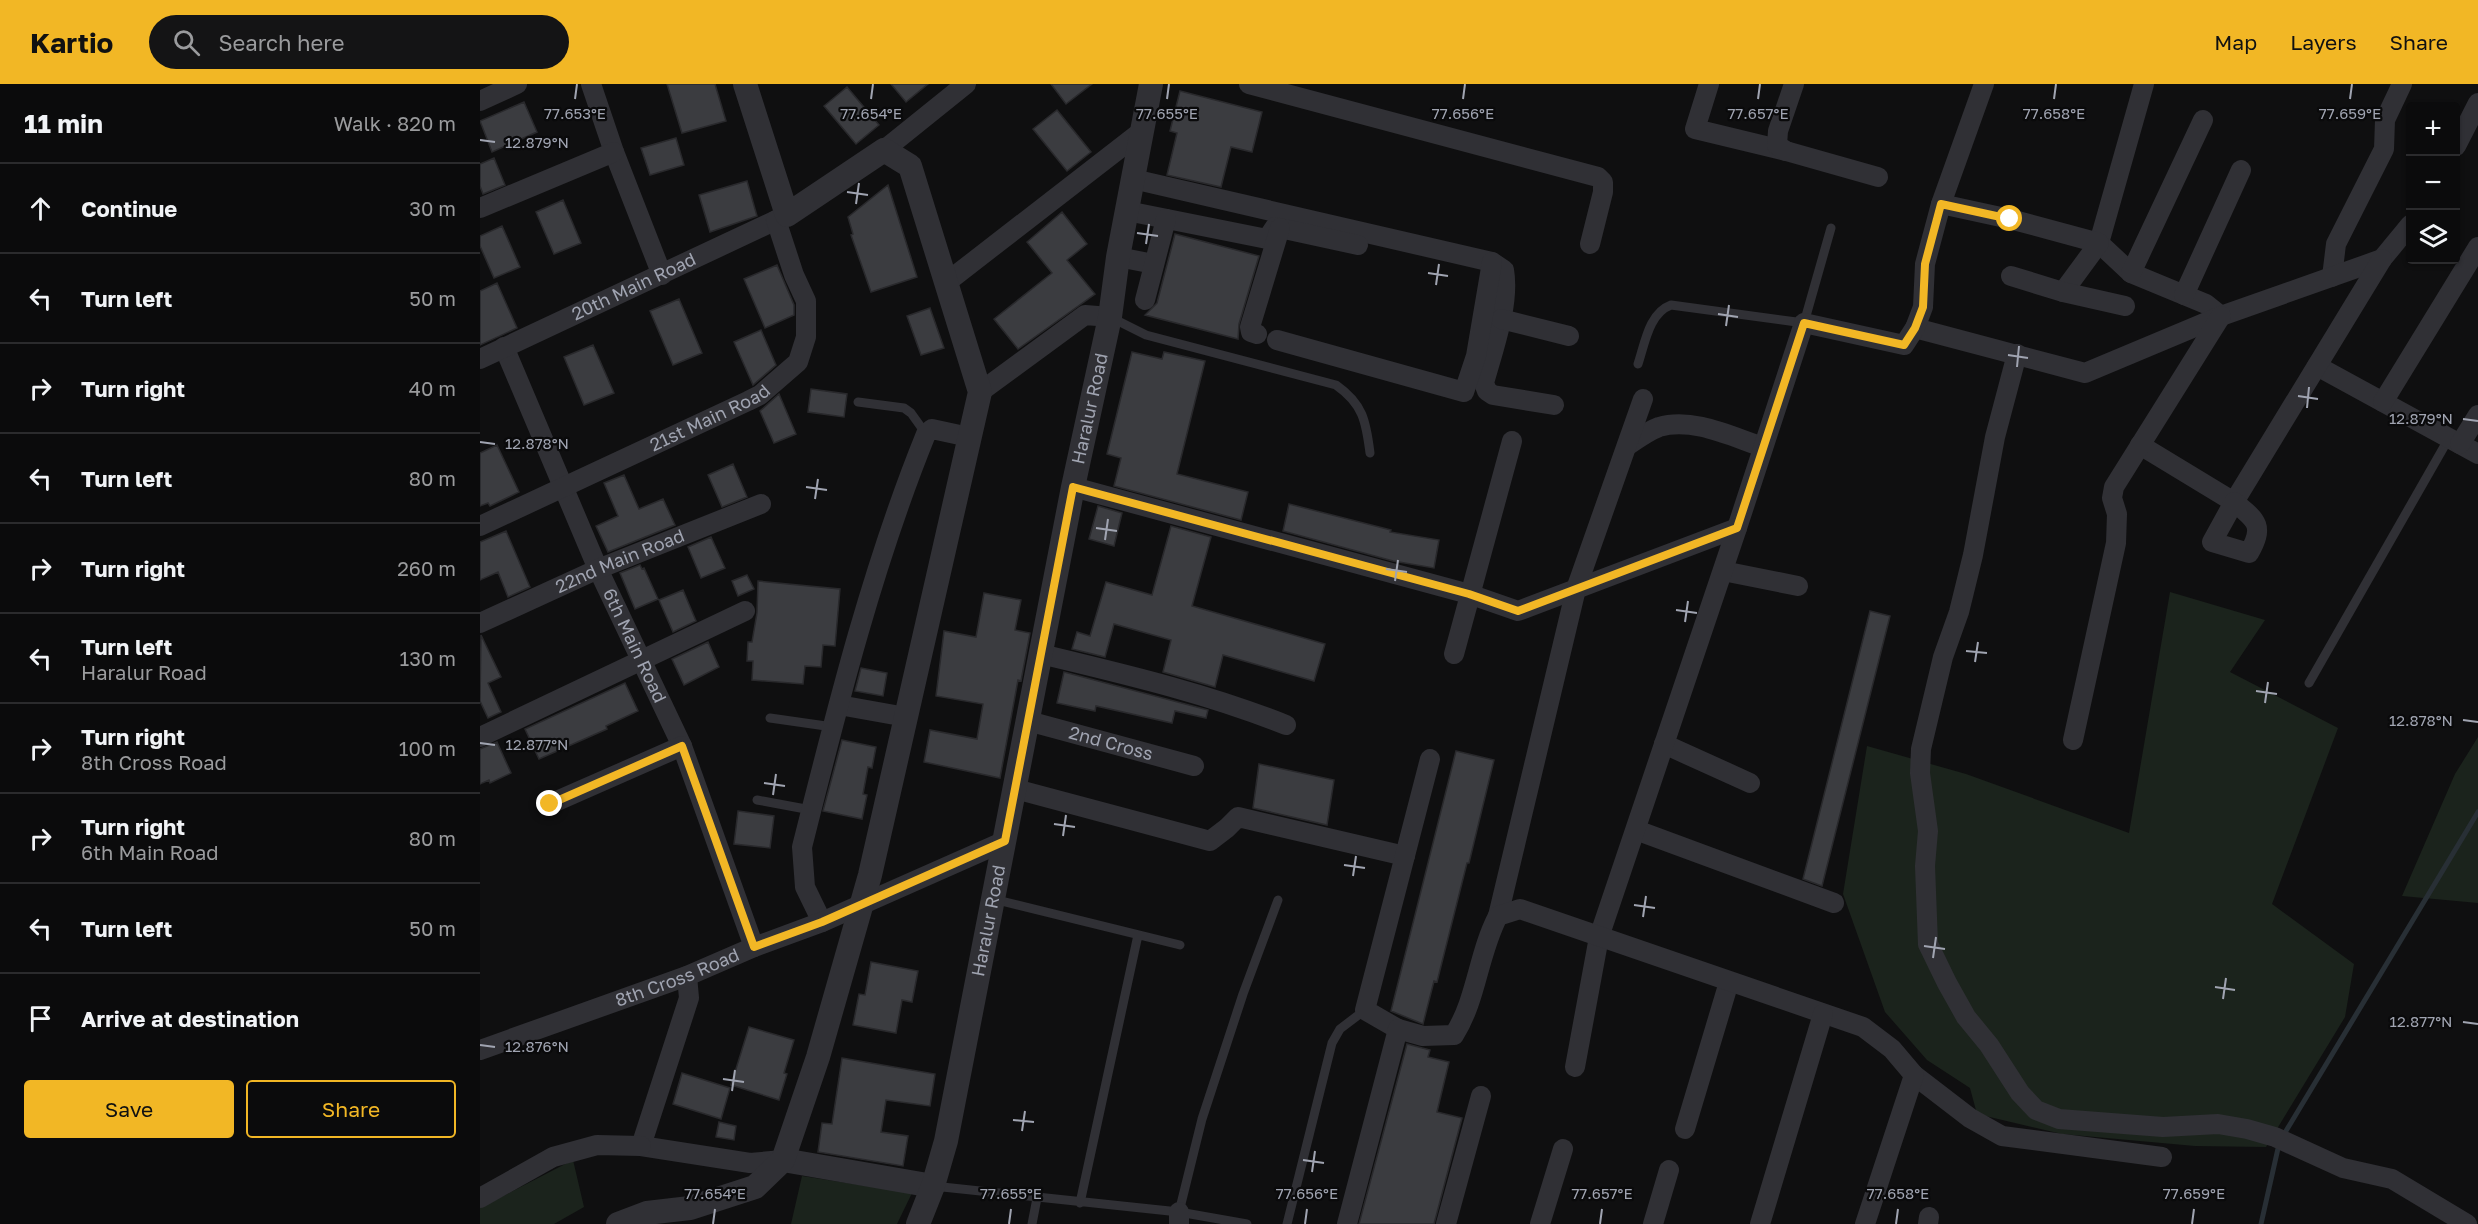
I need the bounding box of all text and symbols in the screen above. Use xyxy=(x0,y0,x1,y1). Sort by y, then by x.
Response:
search box xyxy=(149,15,569,69)
text: Kartio xyxy=(30,26,113,59)
icon: search xyxy=(170,26,203,59)
text: Search here xyxy=(218,29,344,56)
text: Map xyxy=(2214,29,2257,55)
text: Layers xyxy=(2290,29,2357,55)
text: Share xyxy=(2390,29,2448,55)
map controls xyxy=(2406,102,2460,264)
button: + xyxy=(2406,102,2460,156)
text: 77.653°E xyxy=(544,104,606,122)
text: 77.654°E xyxy=(840,104,902,122)
text: 77.655°E xyxy=(1136,104,1198,122)
text: 77.656°E xyxy=(1432,104,1494,122)
text: 77.657°E xyxy=(1727,104,1789,122)
text: 77.658°E xyxy=(2023,104,2085,122)
text: 77.659°E xyxy=(2319,104,2381,122)
text: 11 min xyxy=(24,108,103,139)
text: Walk · 820 m xyxy=(334,111,456,135)
text: 12.879°N xyxy=(505,133,569,151)
button: − xyxy=(2406,156,2460,210)
icon: ahead xyxy=(24,192,57,225)
text: Continue xyxy=(81,195,177,222)
text: 30 m xyxy=(409,196,456,220)
route start xyxy=(1996,205,2022,231)
button: layers xyxy=(2406,210,2460,264)
street label: 20th Main Road xyxy=(568,247,699,324)
icon: left xyxy=(24,282,57,315)
text: Turn left xyxy=(81,285,172,312)
text: 50 m xyxy=(409,286,456,310)
street label: Haralur Road xyxy=(1066,351,1112,466)
icon: right xyxy=(24,372,57,405)
text: Turn right xyxy=(81,375,185,402)
text: 40 m xyxy=(409,376,456,400)
street label: 21st Main Road xyxy=(646,379,774,455)
text: 12.879°N xyxy=(2389,409,2453,427)
text: 12.878°N xyxy=(505,434,569,452)
icon: left xyxy=(24,462,57,495)
text: Turn left xyxy=(81,465,172,492)
text: 80 m xyxy=(409,466,456,490)
street label: 22nd Main Road xyxy=(552,524,687,597)
icon: right xyxy=(24,552,57,585)
text: Turn right xyxy=(81,555,185,582)
text: 260 m xyxy=(397,556,456,580)
street label: 6th Main Road xyxy=(599,585,672,706)
text: Turn left xyxy=(81,633,172,660)
icon: left xyxy=(24,642,57,675)
text: 130 m xyxy=(400,646,456,670)
text: Haralur Road xyxy=(81,660,207,684)
text: 12.878°N xyxy=(2389,711,2453,729)
street label: 2nd Cross xyxy=(1067,721,1156,764)
text: Turn right xyxy=(81,723,185,750)
icon: right xyxy=(24,732,57,765)
text: 12.877°N xyxy=(506,735,568,753)
text: 100 m xyxy=(399,736,456,760)
text: 8th Cross Road xyxy=(81,750,227,774)
route end xyxy=(536,790,562,816)
text: Turn right xyxy=(81,813,185,840)
icon: right xyxy=(24,822,57,855)
text: 80 m xyxy=(409,826,456,850)
text: 6th Main Road xyxy=(81,840,219,864)
street label: Haralur Road xyxy=(966,863,1009,978)
icon: left xyxy=(24,912,57,945)
text: Turn left xyxy=(81,915,172,942)
text: 50 m xyxy=(409,916,456,940)
street label: 8th Cross Road xyxy=(612,943,742,1011)
icon: arrive xyxy=(24,1002,57,1035)
text: Arrive at destination xyxy=(81,1005,299,1032)
text: 12.877°N xyxy=(2390,1012,2452,1030)
text: 12.876°N xyxy=(505,1037,569,1055)
button: Save xyxy=(24,1080,234,1138)
button: Share xyxy=(246,1080,456,1138)
text: 77.654°E xyxy=(684,1184,746,1202)
text: 77.655°E xyxy=(980,1184,1042,1202)
text: 77.656°E xyxy=(1276,1184,1338,1202)
text: 77.657°E xyxy=(1571,1184,1633,1202)
text: 77.658°E xyxy=(1867,1184,1929,1202)
text: 77.659°E xyxy=(2163,1184,2225,1202)

